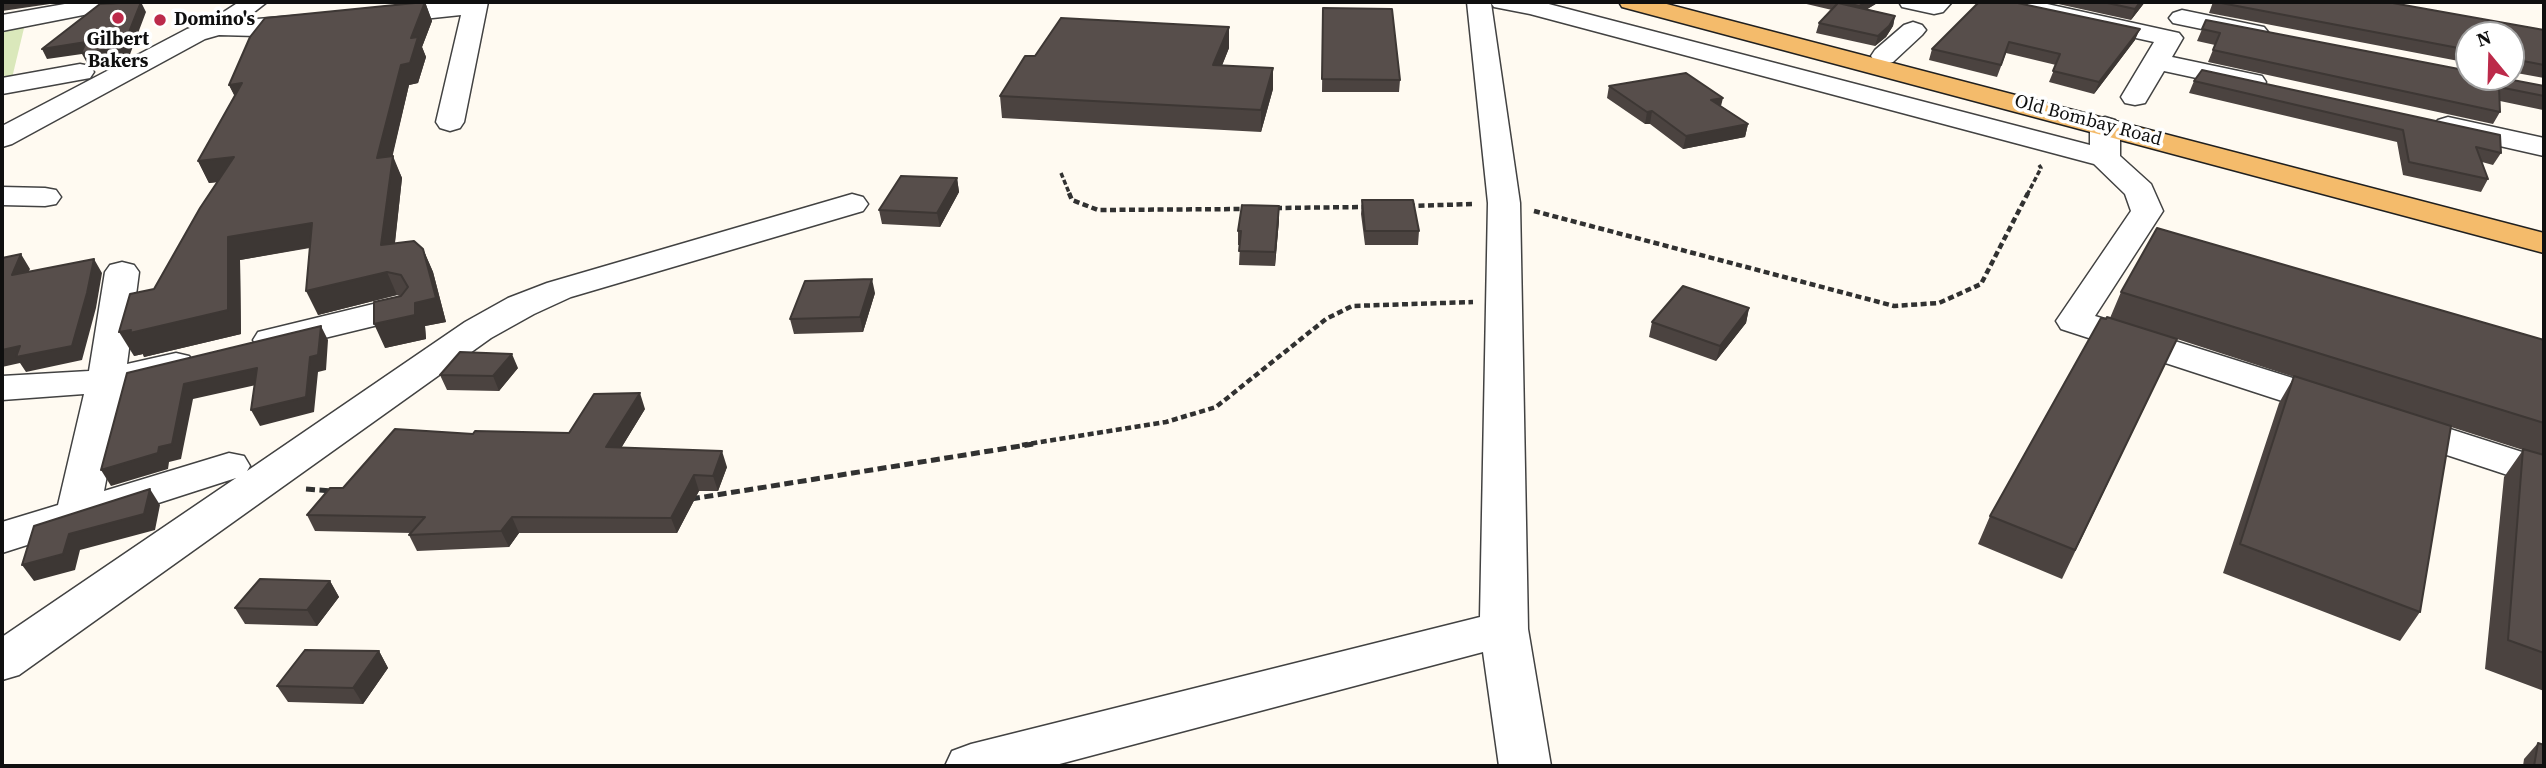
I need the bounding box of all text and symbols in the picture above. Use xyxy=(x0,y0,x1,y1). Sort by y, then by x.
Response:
place label: Domino's xyxy=(174,9,255,31)
marker: Gilbert Bakers xyxy=(110,10,126,26)
marker: Domino's xyxy=(152,12,168,28)
north arrow xyxy=(2455,21,2525,91)
text: N xyxy=(2473,23,2495,53)
place label: Gilbert Bakers xyxy=(87,29,149,73)
street label: Old Bombay Road xyxy=(2012,90,2164,152)

